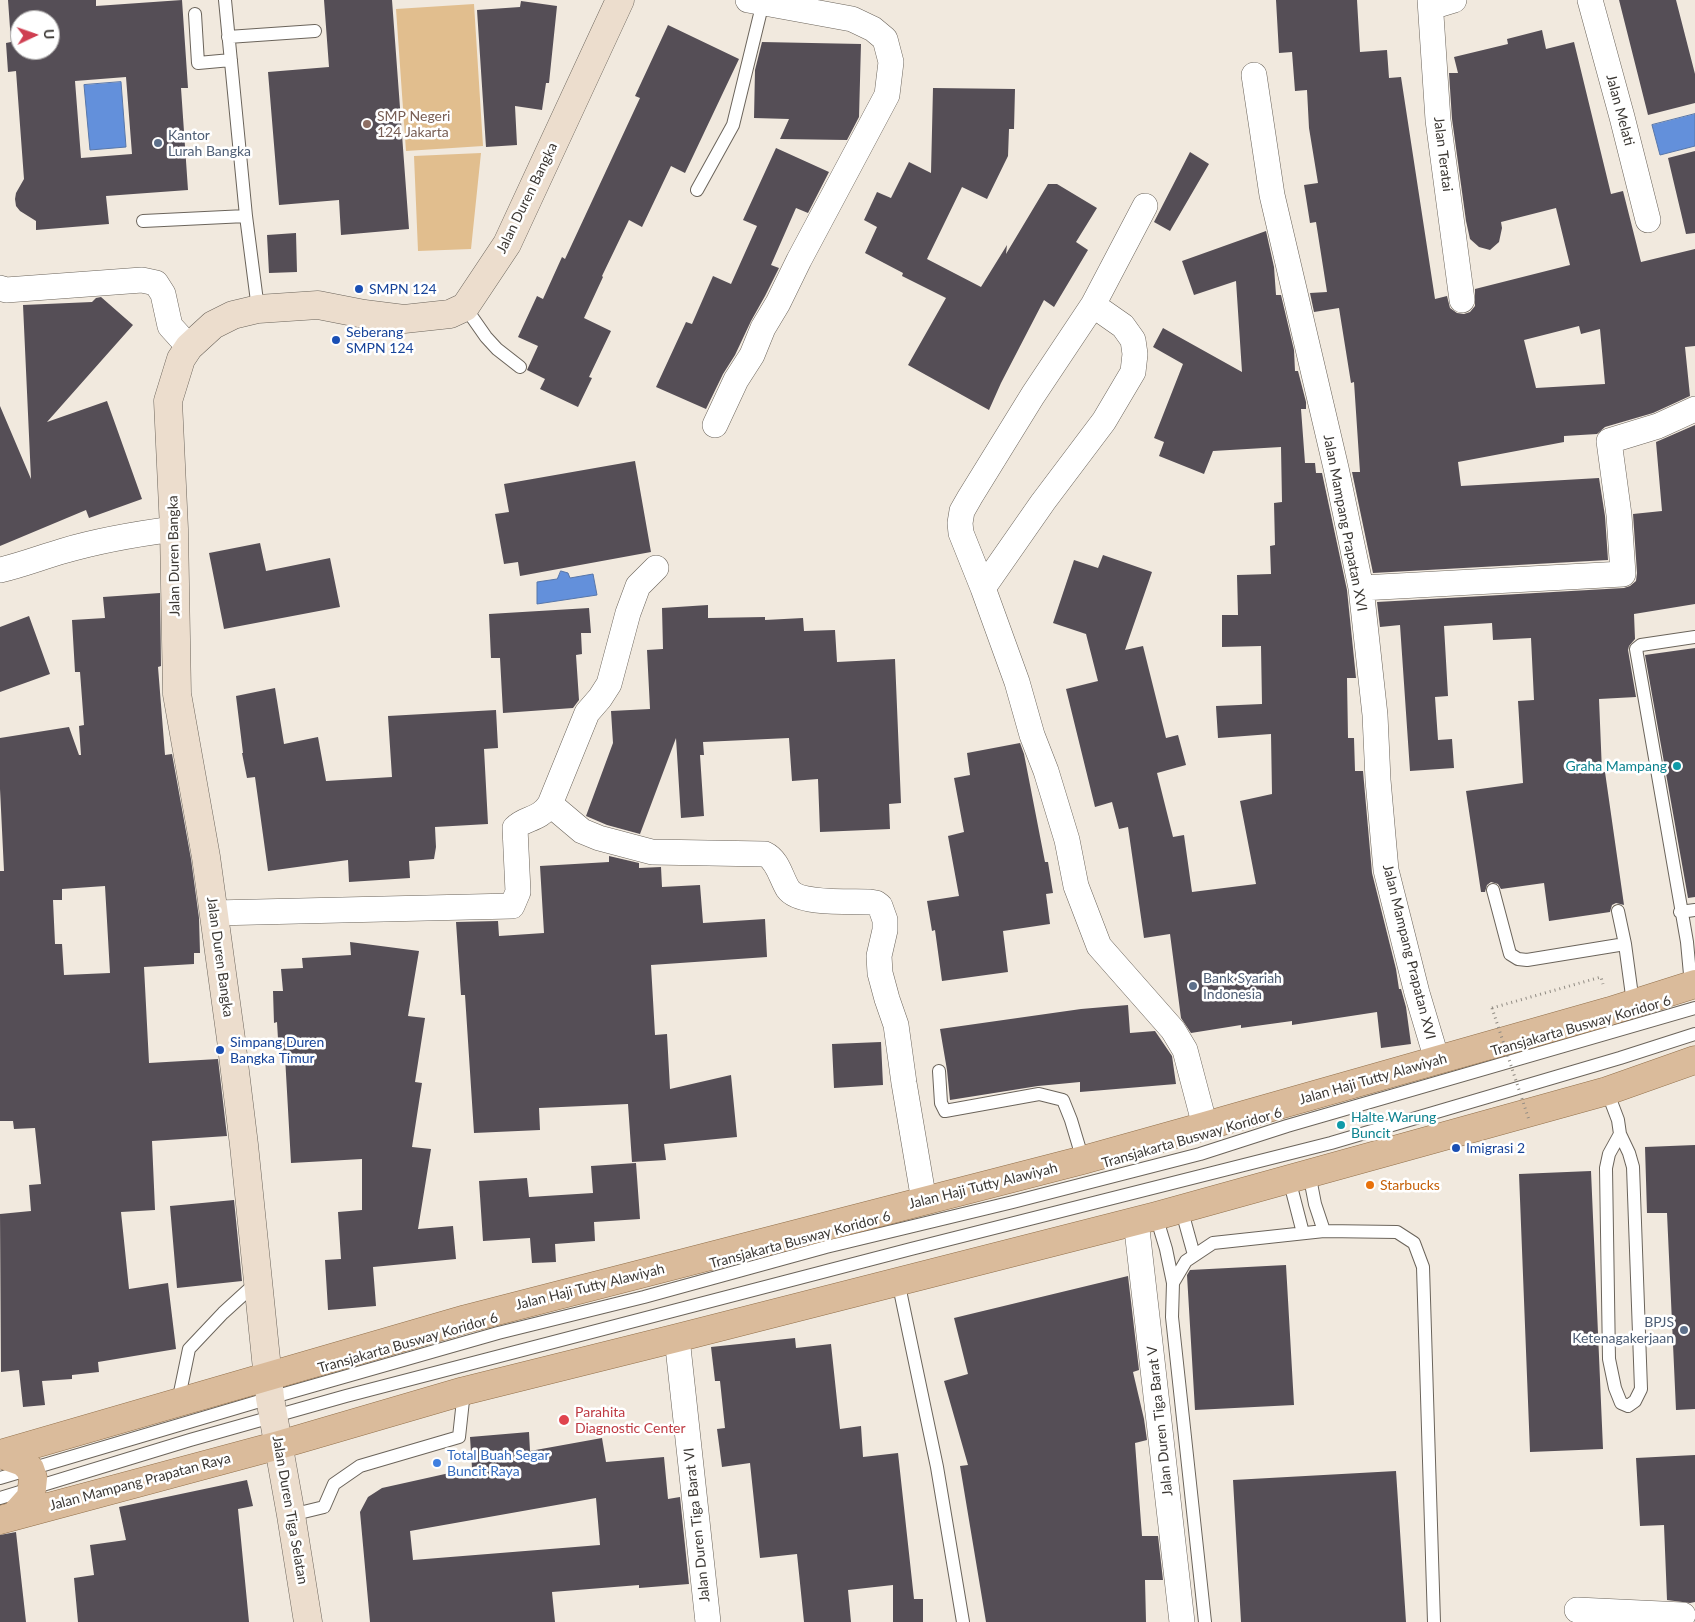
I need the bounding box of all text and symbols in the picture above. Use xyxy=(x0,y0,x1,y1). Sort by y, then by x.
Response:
north arrow xyxy=(10,10,60,60)
text: U xyxy=(41,29,58,40)
street label: Jalan Melati xyxy=(1602,72,1638,148)
place label: SMP Negeri 124 Jakarta xyxy=(377,108,450,140)
street label: Jalan Teratai xyxy=(1430,116,1456,192)
marker: SMP Negeri 124 Jakarta xyxy=(361,118,373,130)
place label: Kantor Lurah Bangka xyxy=(168,127,251,160)
marker: Kantor Lurah Bangka xyxy=(152,137,164,149)
street label: Jalan Duren Bangka xyxy=(493,140,561,256)
place label: SMPN 124 xyxy=(369,281,437,297)
marker: SMPN 124 xyxy=(353,283,365,295)
place label: Seberang SMPN 124 xyxy=(346,324,414,357)
marker: Seberang SMPN 124 xyxy=(330,334,342,346)
street label: Jalan Mampang Prapatan XVI xyxy=(1320,433,1370,613)
street label: Jalan Duren Bangka xyxy=(165,495,183,617)
place label: Graha Mampang xyxy=(1565,758,1667,774)
marker: Graha Mampang xyxy=(1671,760,1683,772)
street label: Jalan Mampang Prapatan XVI xyxy=(1379,863,1439,1041)
street label: Jalan Duren Bangka xyxy=(203,896,237,1018)
place label: Bank Syariah Indonesia xyxy=(1203,970,1282,1002)
marker: Bank Syariah Indonesia xyxy=(1187,980,1199,992)
street label: Transjakarta Busway Koridor 6 xyxy=(1489,992,1673,1060)
place label: Simpang Duren Bangka Timur xyxy=(230,1034,324,1066)
marker: Simpang Duren Bangka Timur xyxy=(214,1044,226,1056)
street label: Jalan Haji Tutty Alawiyah xyxy=(1297,1050,1449,1108)
street label: Transjakarta Busway Koridor 6 xyxy=(1100,1104,1284,1172)
place label: Halte Warung Buncit xyxy=(1351,1109,1436,1142)
marker: Halte Warung Buncit xyxy=(1335,1119,1347,1131)
place label: Imigrasi 2 xyxy=(1466,1140,1525,1156)
marker: Imigrasi 2 xyxy=(1450,1142,1462,1154)
street label: Jalan Haji Tutty Alawiyah xyxy=(907,1159,1059,1213)
place label: Starbucks xyxy=(1380,1177,1440,1193)
marker: Starbucks xyxy=(1364,1179,1376,1191)
street label: Transjakarta Busway Koridor 6 xyxy=(708,1208,892,1272)
street label: Jalan Haji Tutty Alawiyah xyxy=(514,1260,666,1314)
street label: Transjakarta Busway Koridor 6 xyxy=(316,1309,500,1377)
place label: BPJS Ketenagakerjaan xyxy=(1572,1314,1674,1346)
marker: BPJS Ketenagakerjaan xyxy=(1678,1324,1690,1336)
street label: Jalan Duren Tiga Barat V xyxy=(1144,1345,1176,1497)
place label: Parahita Diagnostic Center xyxy=(575,1404,686,1436)
marker: Parahita Diagnostic Center xyxy=(557,1413,571,1427)
street label: Jalan Duren Tiga Selatan xyxy=(269,1434,311,1586)
place label: Total Buah Segar Buncit Raya xyxy=(447,1447,550,1480)
street label: Jalan Duren Tiga Barat VI xyxy=(681,1447,713,1603)
street label: Jalan Mampang Prapatan Raya xyxy=(48,1450,232,1514)
marker: Total Buah Segar Buncit Raya xyxy=(431,1457,443,1469)

